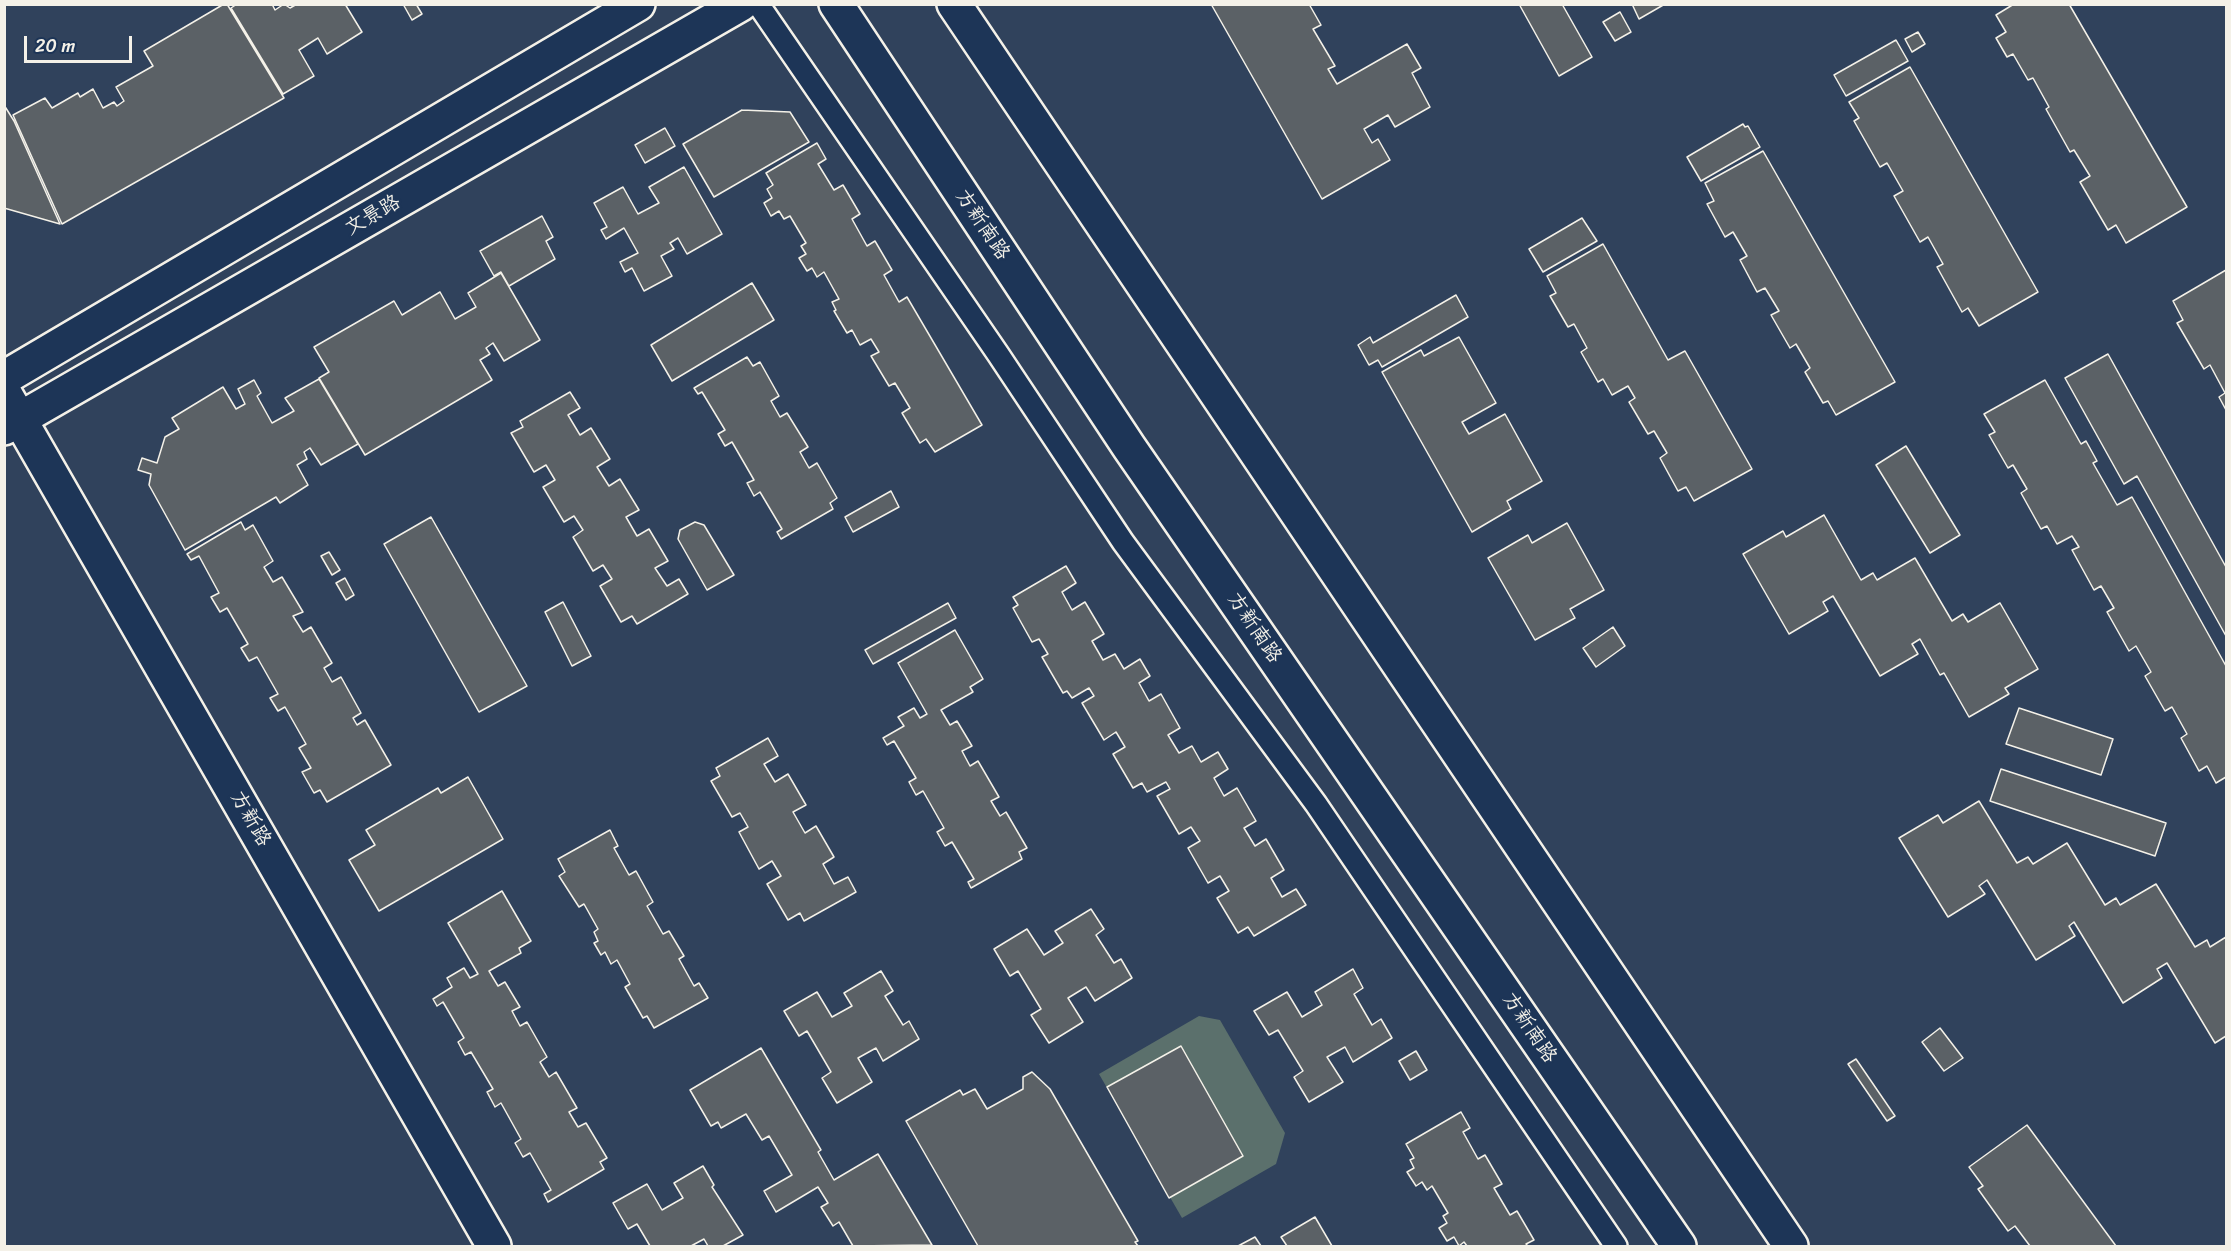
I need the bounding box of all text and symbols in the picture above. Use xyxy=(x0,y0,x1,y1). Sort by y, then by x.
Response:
scale bar xyxy=(27,24,135,62)
text: 20 m xyxy=(35,30,75,62)
street label: 方新南路 xyxy=(950,185,1014,265)
street label: 文景路 xyxy=(341,191,405,241)
street label: 方新南路 xyxy=(1222,588,1286,668)
street label: 方新路 xyxy=(225,787,275,851)
street label: 方新南路 xyxy=(1497,988,1561,1068)

